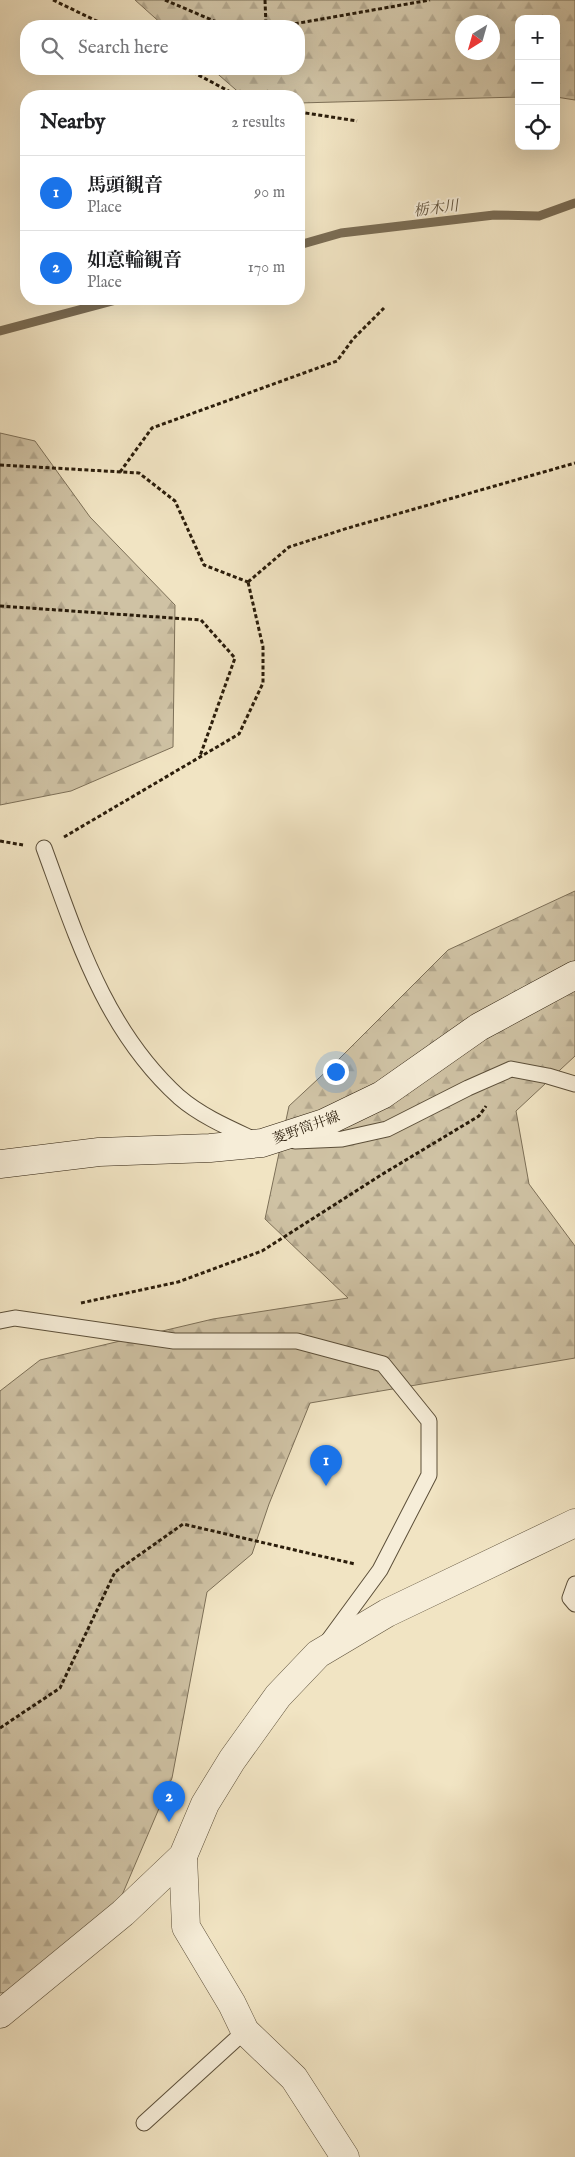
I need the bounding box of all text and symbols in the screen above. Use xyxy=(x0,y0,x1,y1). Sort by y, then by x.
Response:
north arrow xyxy=(455,15,500,60)
map controls xyxy=(515,15,560,150)
button: + xyxy=(515,15,560,60)
search box xyxy=(20,20,305,75)
icon: search xyxy=(38,34,66,62)
text: Search here xyxy=(78,36,169,60)
button: − xyxy=(515,60,560,105)
button: locate xyxy=(515,105,560,150)
text: Nearby xyxy=(40,109,105,136)
text: 2 results xyxy=(231,113,285,133)
text: 馬頭観音 xyxy=(87,174,163,198)
text: 1 xyxy=(53,183,59,203)
text: 90 m xyxy=(254,183,285,203)
water label: 栃木川 xyxy=(413,196,462,221)
text: Place xyxy=(87,198,122,218)
text: 如意輪観音 xyxy=(87,249,182,273)
text: 2 xyxy=(52,258,60,278)
text: 170 m xyxy=(248,258,285,278)
text: Place xyxy=(87,273,122,293)
your location xyxy=(323,1059,349,1085)
street label: 菱野筒井線 xyxy=(270,1108,342,1148)
pin: 1 xyxy=(310,1445,342,1486)
pin: 2 xyxy=(153,1781,185,1822)

